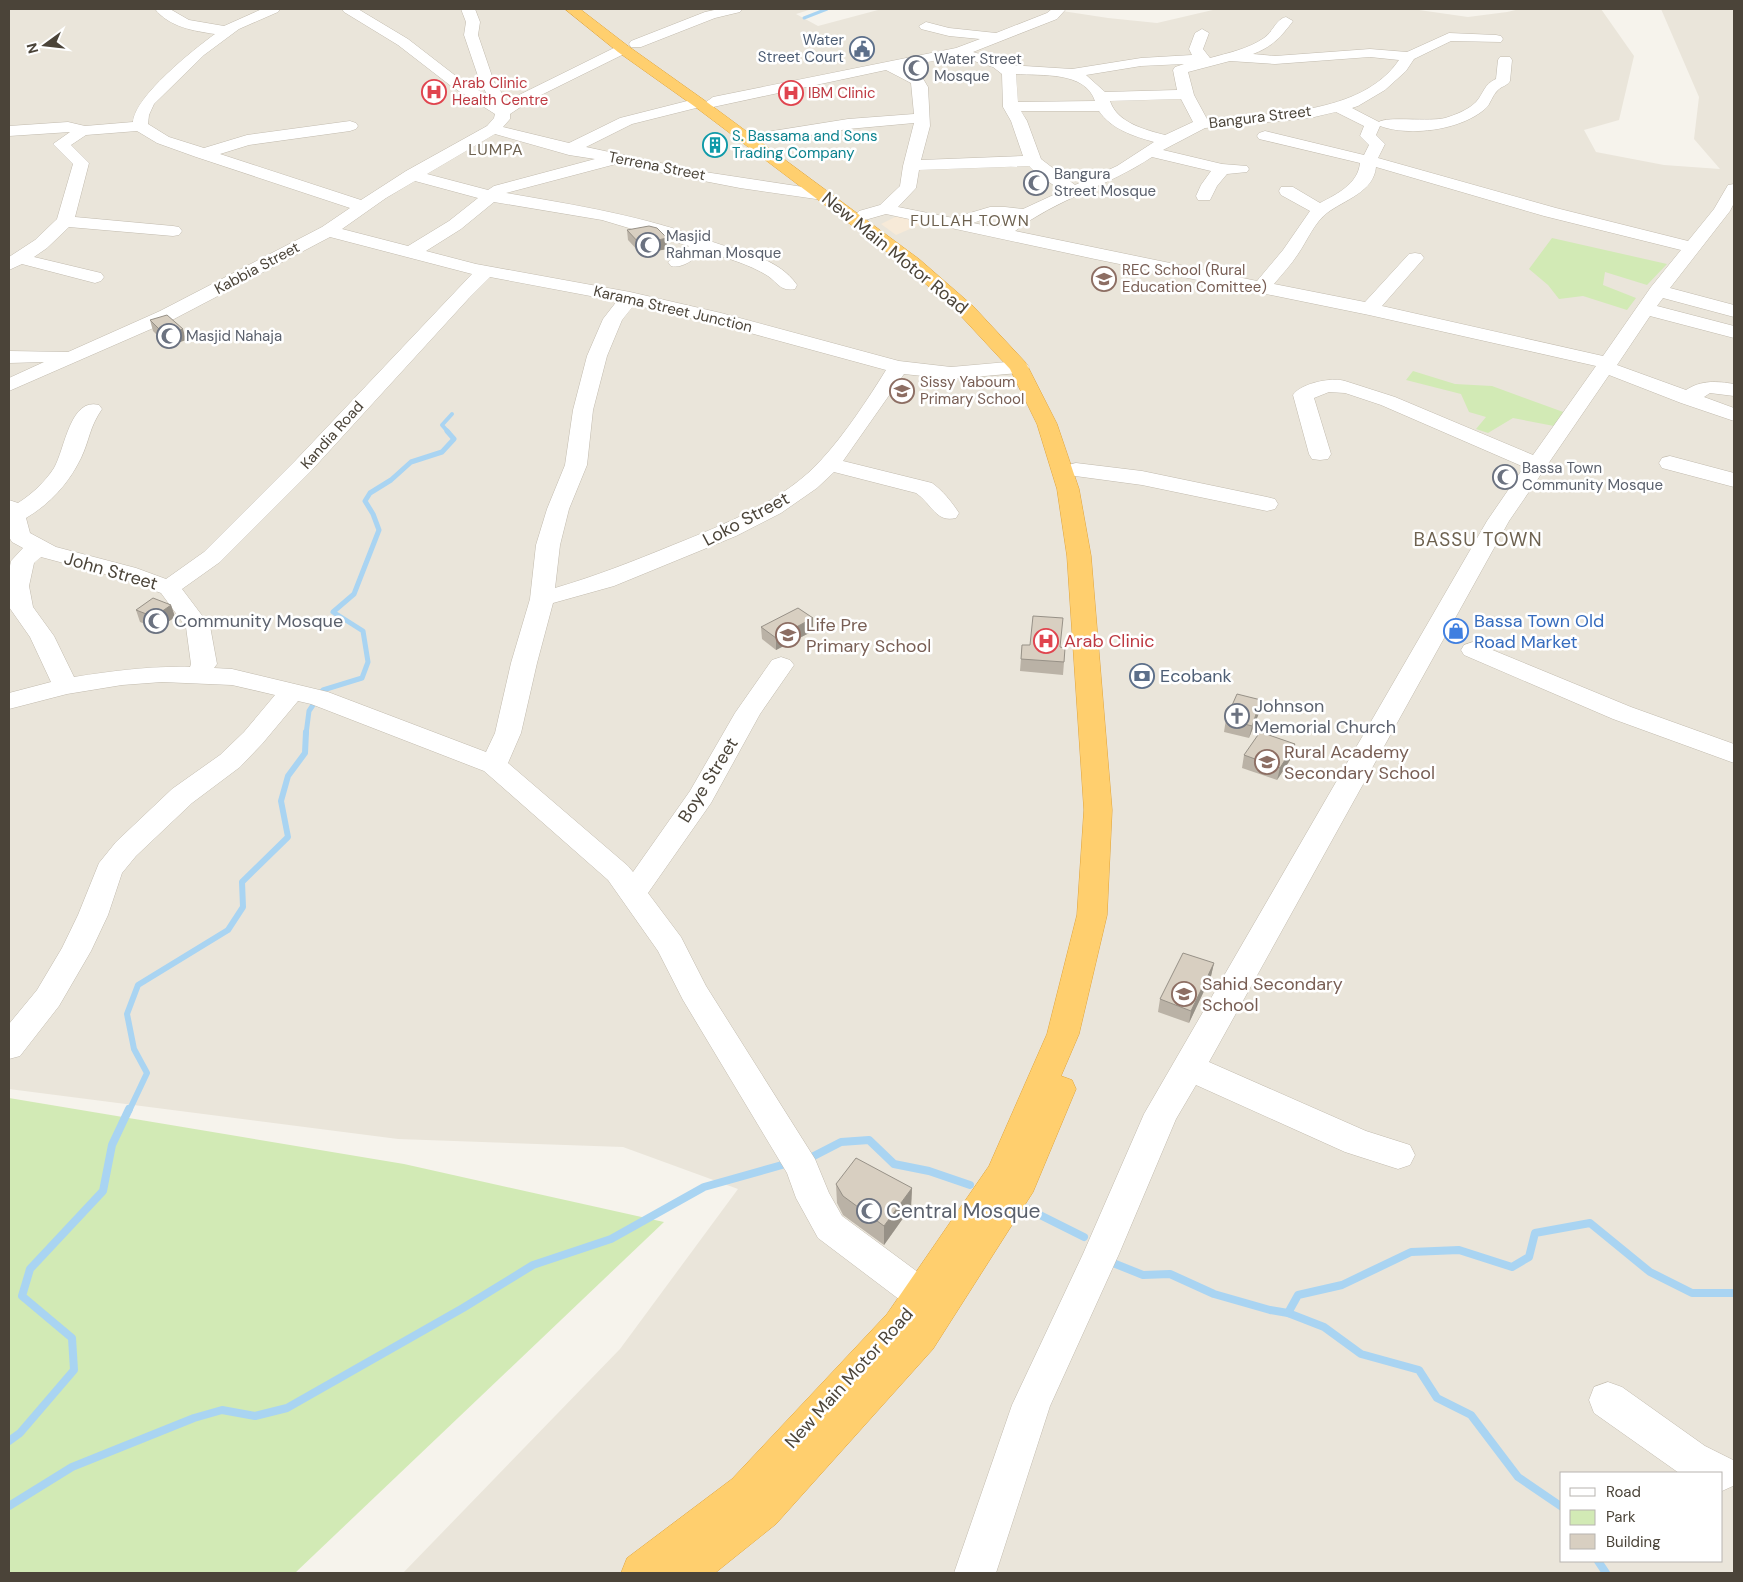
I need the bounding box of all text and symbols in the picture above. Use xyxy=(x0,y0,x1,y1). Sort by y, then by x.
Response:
north arrow xyxy=(20,20,70,70)
place label: Water Street Court xyxy=(758,30,844,67)
public building icon: Water Street Court xyxy=(849,36,875,62)
text: N xyxy=(22,41,42,56)
place label: Water Street Mosque xyxy=(934,49,1022,86)
mosque icon: Water Street Mosque xyxy=(903,55,929,81)
place label: Arab Clinic Health Centre xyxy=(452,73,548,110)
hospital icon: Arab Clinic Health Centre xyxy=(421,79,447,105)
hospital icon: IBM Clinic xyxy=(778,80,804,106)
place label: IBM Clinic xyxy=(808,83,876,103)
street label: Bangura Street xyxy=(1208,101,1312,133)
place label: S. Bassama and Sons Trading Company xyxy=(732,126,878,163)
building icon: S. Bassama and Sons Trading Company xyxy=(702,132,728,158)
district label: LUMPA xyxy=(468,139,524,160)
street label: Terrena Street xyxy=(607,147,707,185)
place label: Bangura Street Mosque xyxy=(1054,164,1156,201)
mosque icon: Bangura Street Mosque xyxy=(1023,170,1049,196)
street label: New Main Motor Road xyxy=(817,187,973,319)
district label: FULLAH TOWN xyxy=(910,210,1030,231)
place label: Masjid Rahman Mosque xyxy=(666,226,781,263)
mosque icon: Masjid Rahman Mosque xyxy=(635,232,661,258)
street label: Kabbia Street xyxy=(211,237,303,299)
place label: REC School (Rural Education Comittee) xyxy=(1122,260,1267,297)
school or university icon: REC School (Rural Education Comittee) xyxy=(1091,266,1117,292)
street label: Karama Street Junction xyxy=(592,281,754,337)
mosque icon: Masjid Nahaja xyxy=(156,323,182,349)
place label: Masjid Nahaja xyxy=(186,326,282,346)
place label: Sissy Yaboum Primary School xyxy=(920,372,1024,409)
school or university icon: Sissy Yaboum Primary School xyxy=(889,378,915,404)
street label: Kandia Road xyxy=(296,397,368,473)
place label: Bassa Town Community Mosque xyxy=(1522,458,1663,495)
mosque icon: Bassa Town Community Mosque xyxy=(1492,464,1518,490)
street label: Loko Street xyxy=(699,486,793,552)
district label: BASSU TOWN xyxy=(1413,527,1543,552)
street label: John Street xyxy=(61,546,161,596)
mosque icon: Community Mosque xyxy=(143,608,169,634)
place label: Community Mosque xyxy=(174,609,343,633)
place label: Bassa Town Old Road Market xyxy=(1474,609,1604,654)
place label: Life Pre Primary School xyxy=(806,613,931,658)
shop icon: Bassa Town Old Road Market xyxy=(1443,618,1469,644)
school or university icon: Life Pre Primary School xyxy=(775,622,801,648)
hospital icon: Arab Clinic xyxy=(1033,628,1059,654)
place label: Arab Clinic xyxy=(1064,629,1155,653)
bank icon: Ecobank xyxy=(1129,663,1155,689)
place label: Ecobank xyxy=(1160,664,1232,688)
place label: Johnson Memorial Church xyxy=(1254,694,1396,739)
church icon: Johnson Memorial Church xyxy=(1224,703,1250,729)
street label: Boye Street xyxy=(672,733,744,827)
place label: Rural Academy Secondary School xyxy=(1284,740,1435,785)
school or university icon: Rural Academy Secondary School xyxy=(1254,749,1280,775)
place label: Sahid Secondary School xyxy=(1202,972,1343,1017)
school or university icon: Sahid Secondary School xyxy=(1171,981,1197,1007)
place label: Central Mosque xyxy=(886,1197,1041,1225)
mosque icon: Central Mosque xyxy=(856,1198,882,1224)
street label: New Main Motor Road xyxy=(779,1303,919,1453)
legend xyxy=(1560,1472,1723,1562)
text: Road xyxy=(1606,1482,1641,1502)
text: Park xyxy=(1606,1507,1636,1527)
text: Building xyxy=(1606,1532,1661,1552)

